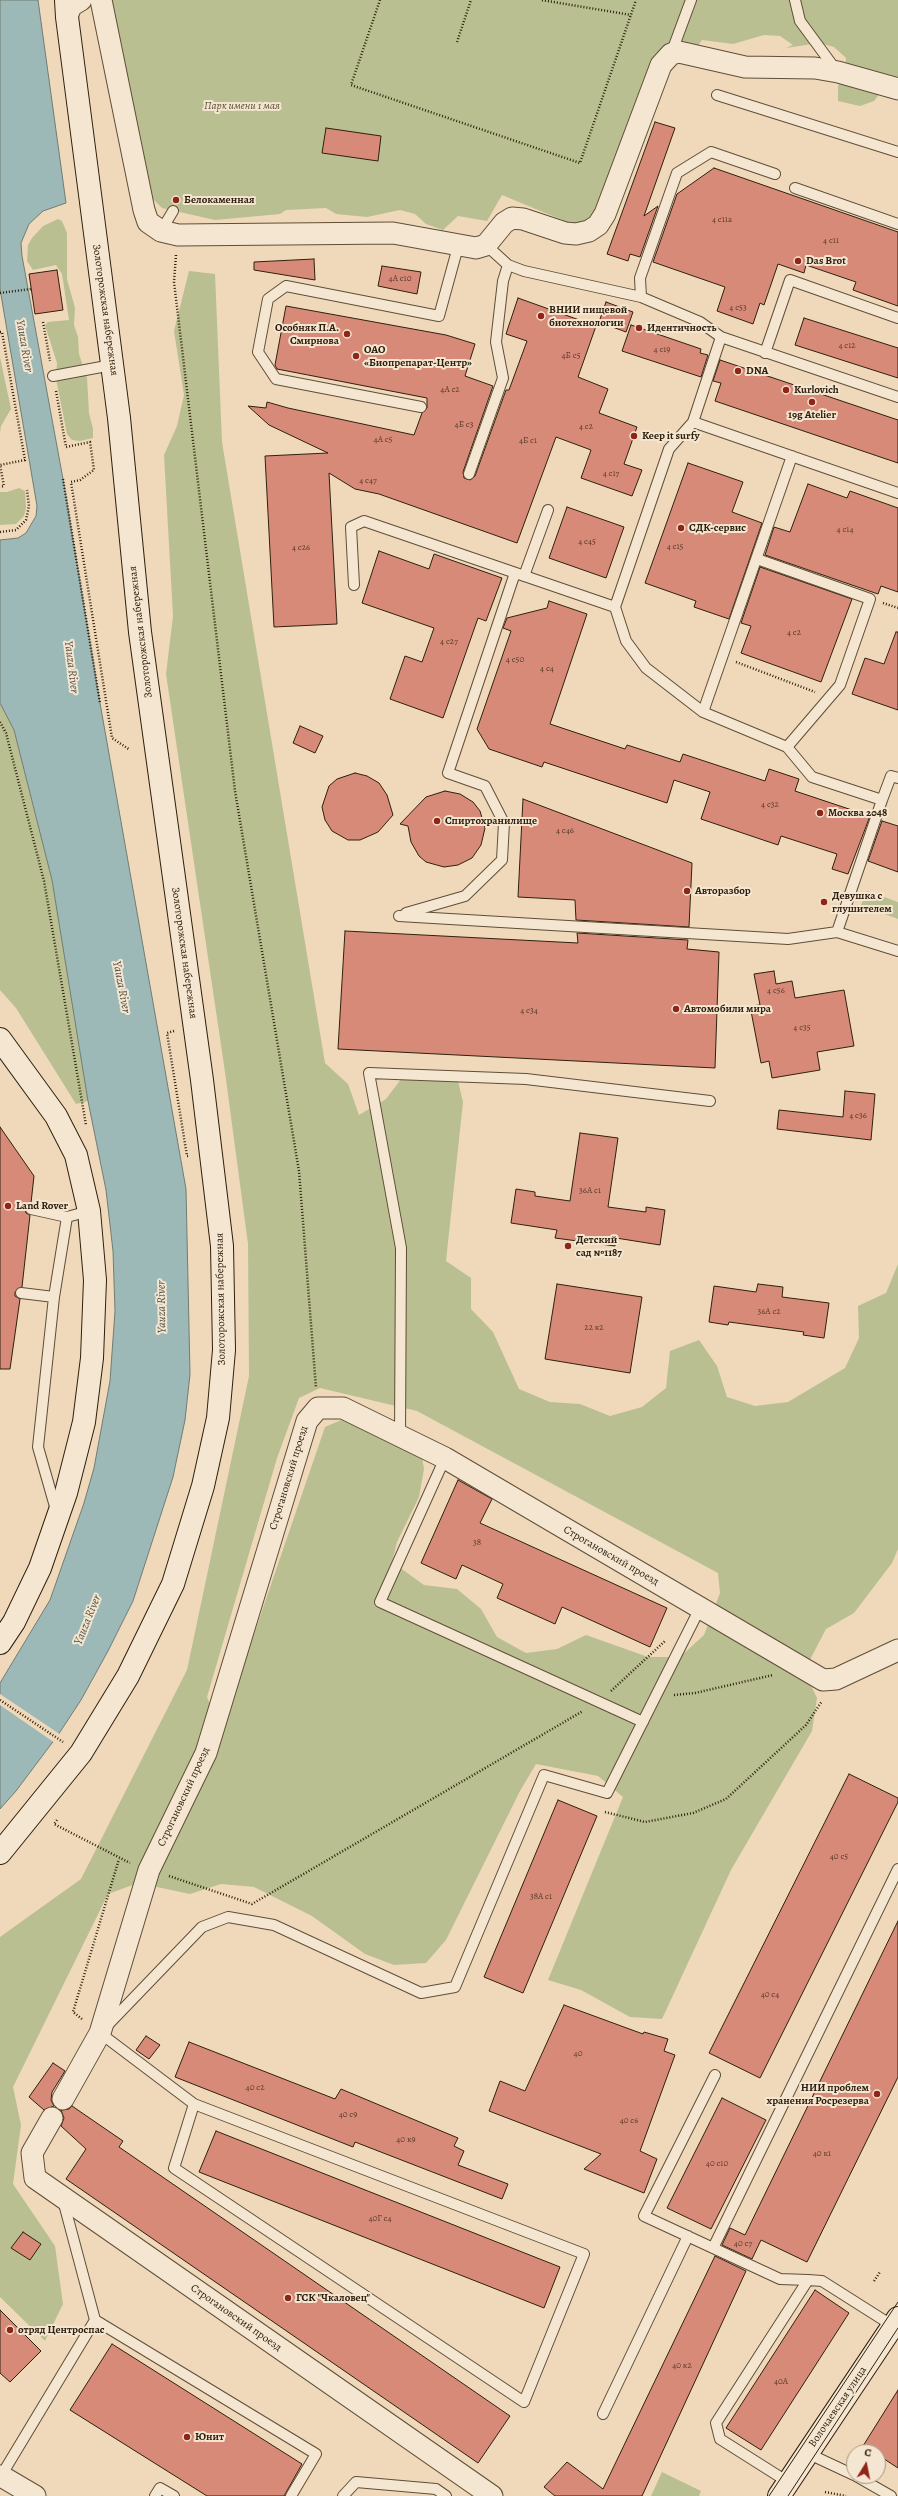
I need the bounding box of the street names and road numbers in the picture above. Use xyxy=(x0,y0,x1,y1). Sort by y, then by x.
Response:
street label: Золоторожская набережная xyxy=(89,243,121,377)
street label: Золоторожская набережная xyxy=(126,565,156,699)
street label: Золоторожская набережная xyxy=(168,886,200,1020)
street label: Золоторожская набережная xyxy=(213,1233,229,1365)
street label: Строгановский проезд xyxy=(267,1424,311,1532)
street label: Строгановский проезд xyxy=(561,1523,661,1589)
street label: Строгановский проезд xyxy=(155,1745,213,1849)
street label: Строгановский проезд xyxy=(188,2282,284,2354)
street label: Волочаевская улица xyxy=(806,2364,870,2450)

